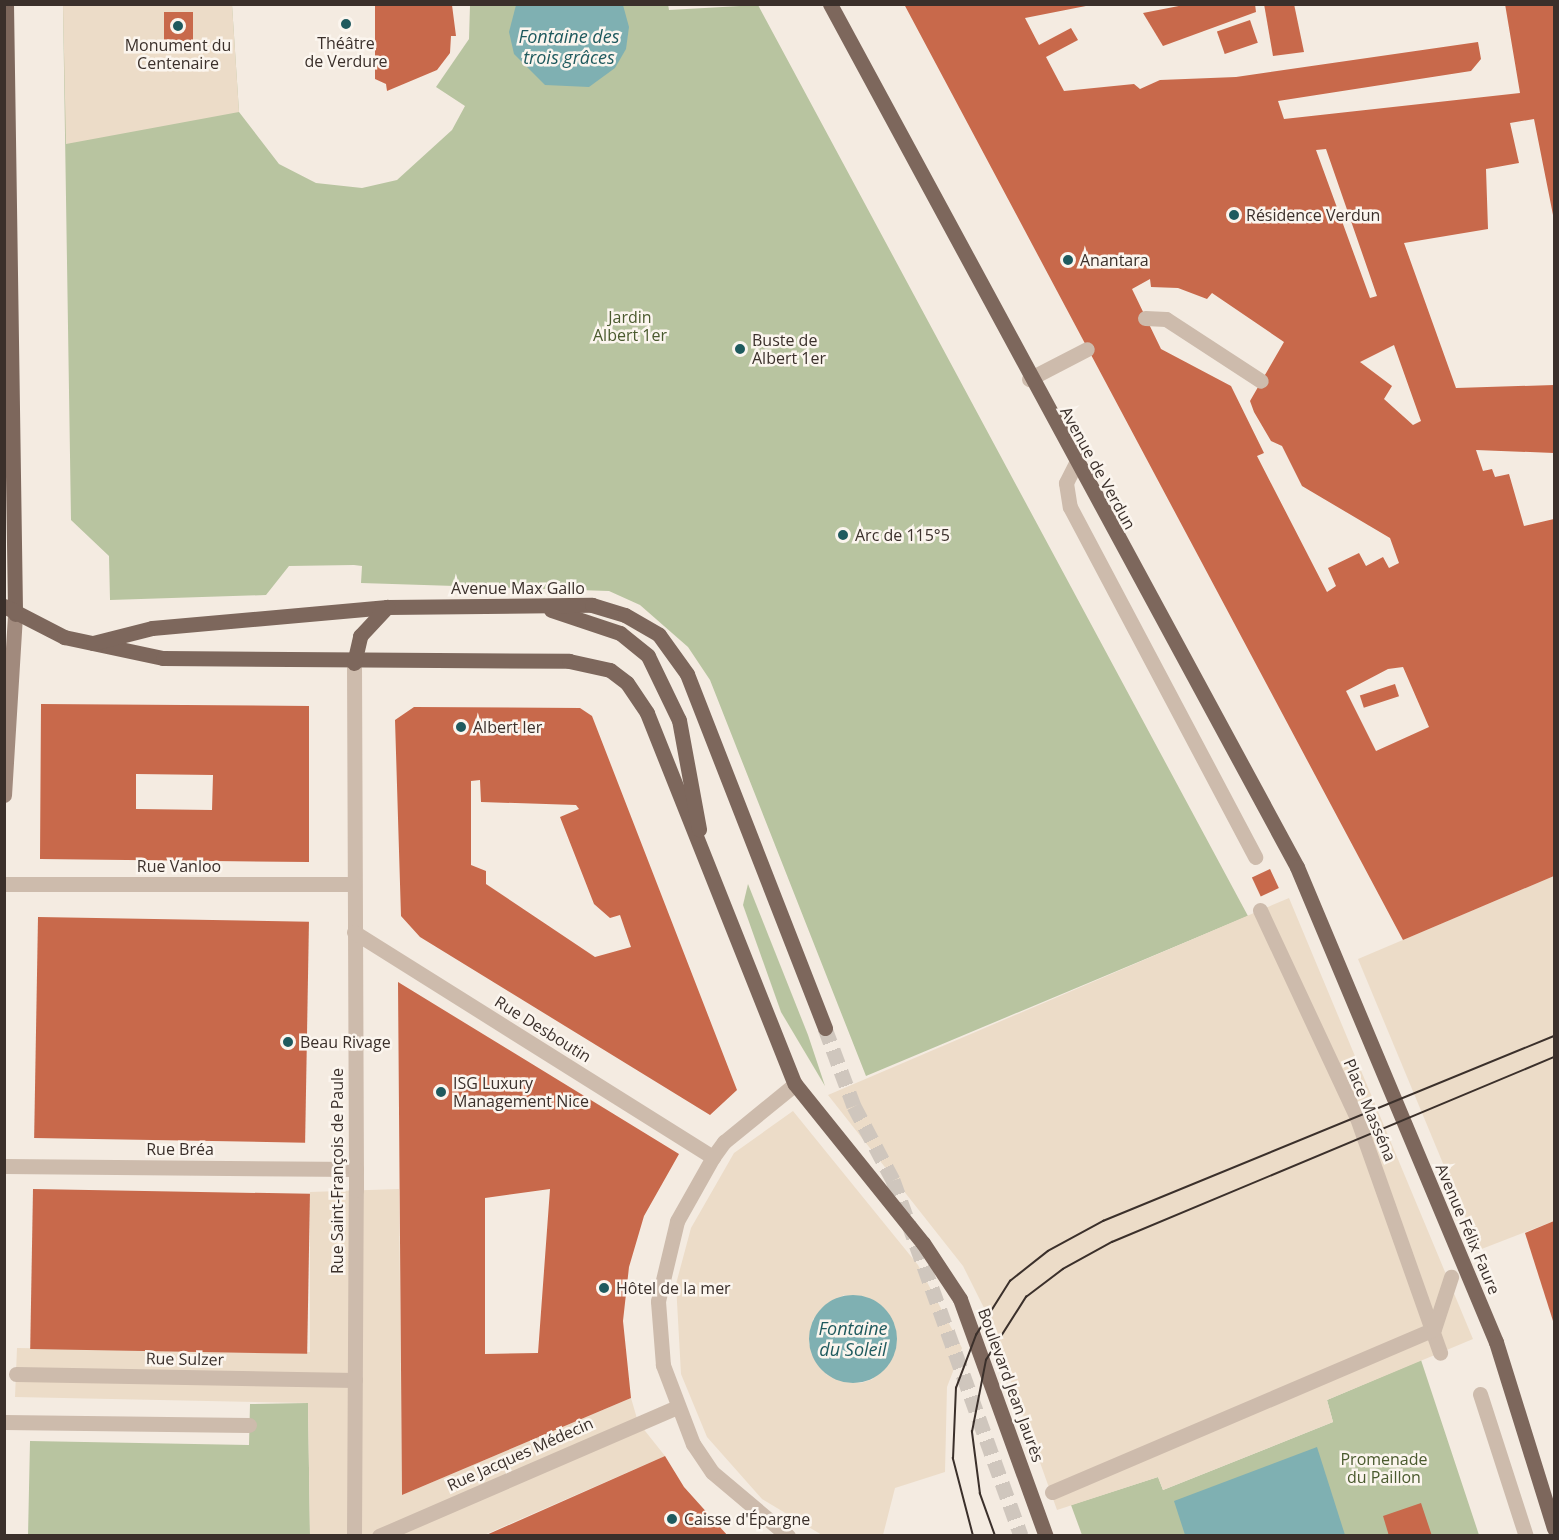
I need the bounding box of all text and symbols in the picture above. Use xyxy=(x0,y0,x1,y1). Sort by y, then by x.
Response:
marker: Théâtre de Verdure xyxy=(339,17,353,31)
marker: Monument du Centenaire xyxy=(171,19,185,33)
water label: Fontaine des trois grâces xyxy=(519,26,619,68)
place label: Théâtre de Verdure xyxy=(304,33,388,71)
place label: Monument du Centenaire xyxy=(125,35,231,73)
place label: Résidence Verdun xyxy=(1246,205,1380,225)
marker: Résidence Verdun xyxy=(1227,208,1241,222)
place label: Anantara xyxy=(1080,250,1149,270)
marker: Anantara xyxy=(1061,253,1075,267)
park label: Jardin Albert 1er xyxy=(593,307,667,345)
place label: Buste de Albert 1er xyxy=(752,330,826,368)
marker: Buste de Albert 1er xyxy=(733,342,747,356)
street label: Avenue de Verdun xyxy=(1056,403,1140,533)
place label: Arc de 115°5 xyxy=(855,525,950,545)
marker: Arc de 115°5 xyxy=(836,528,850,542)
street label: Avenue Max Gallo xyxy=(451,578,585,598)
place label: Albert Ier xyxy=(473,717,542,737)
marker: Albert Ier xyxy=(454,720,468,734)
street label: Rue Vanloo xyxy=(137,856,221,876)
street label: Rue Desboutin xyxy=(491,992,595,1066)
place label: Beau Rivage xyxy=(300,1032,391,1052)
marker: Beau Rivage xyxy=(281,1035,295,1049)
street label: Place Masséna xyxy=(1340,1056,1400,1164)
street label: Rue Saint-François de Paule xyxy=(327,1068,347,1274)
place label: ISG Luxury Management Nice xyxy=(453,1073,589,1111)
marker: ISG Luxury Management Nice xyxy=(434,1085,448,1099)
street label: Rue Bréa xyxy=(146,1139,214,1159)
street label: Avenue Félix Faure xyxy=(1432,1161,1504,1297)
place label: Hôtel de la mer xyxy=(616,1278,731,1298)
marker: Hôtel de la mer xyxy=(597,1281,611,1295)
street label: Boulevard Jean Jaurès xyxy=(974,1305,1048,1465)
water label: Fontaine du Soleil xyxy=(818,1318,888,1360)
street label: Rue Sulzer xyxy=(146,1349,224,1369)
street label: Rue Jacques Médecin xyxy=(444,1413,596,1495)
park label: Promenade du Paillon xyxy=(1340,1449,1428,1487)
place label: Caisse d'Épargne xyxy=(684,1509,810,1529)
marker: Caisse d'Épargne xyxy=(665,1512,679,1526)

